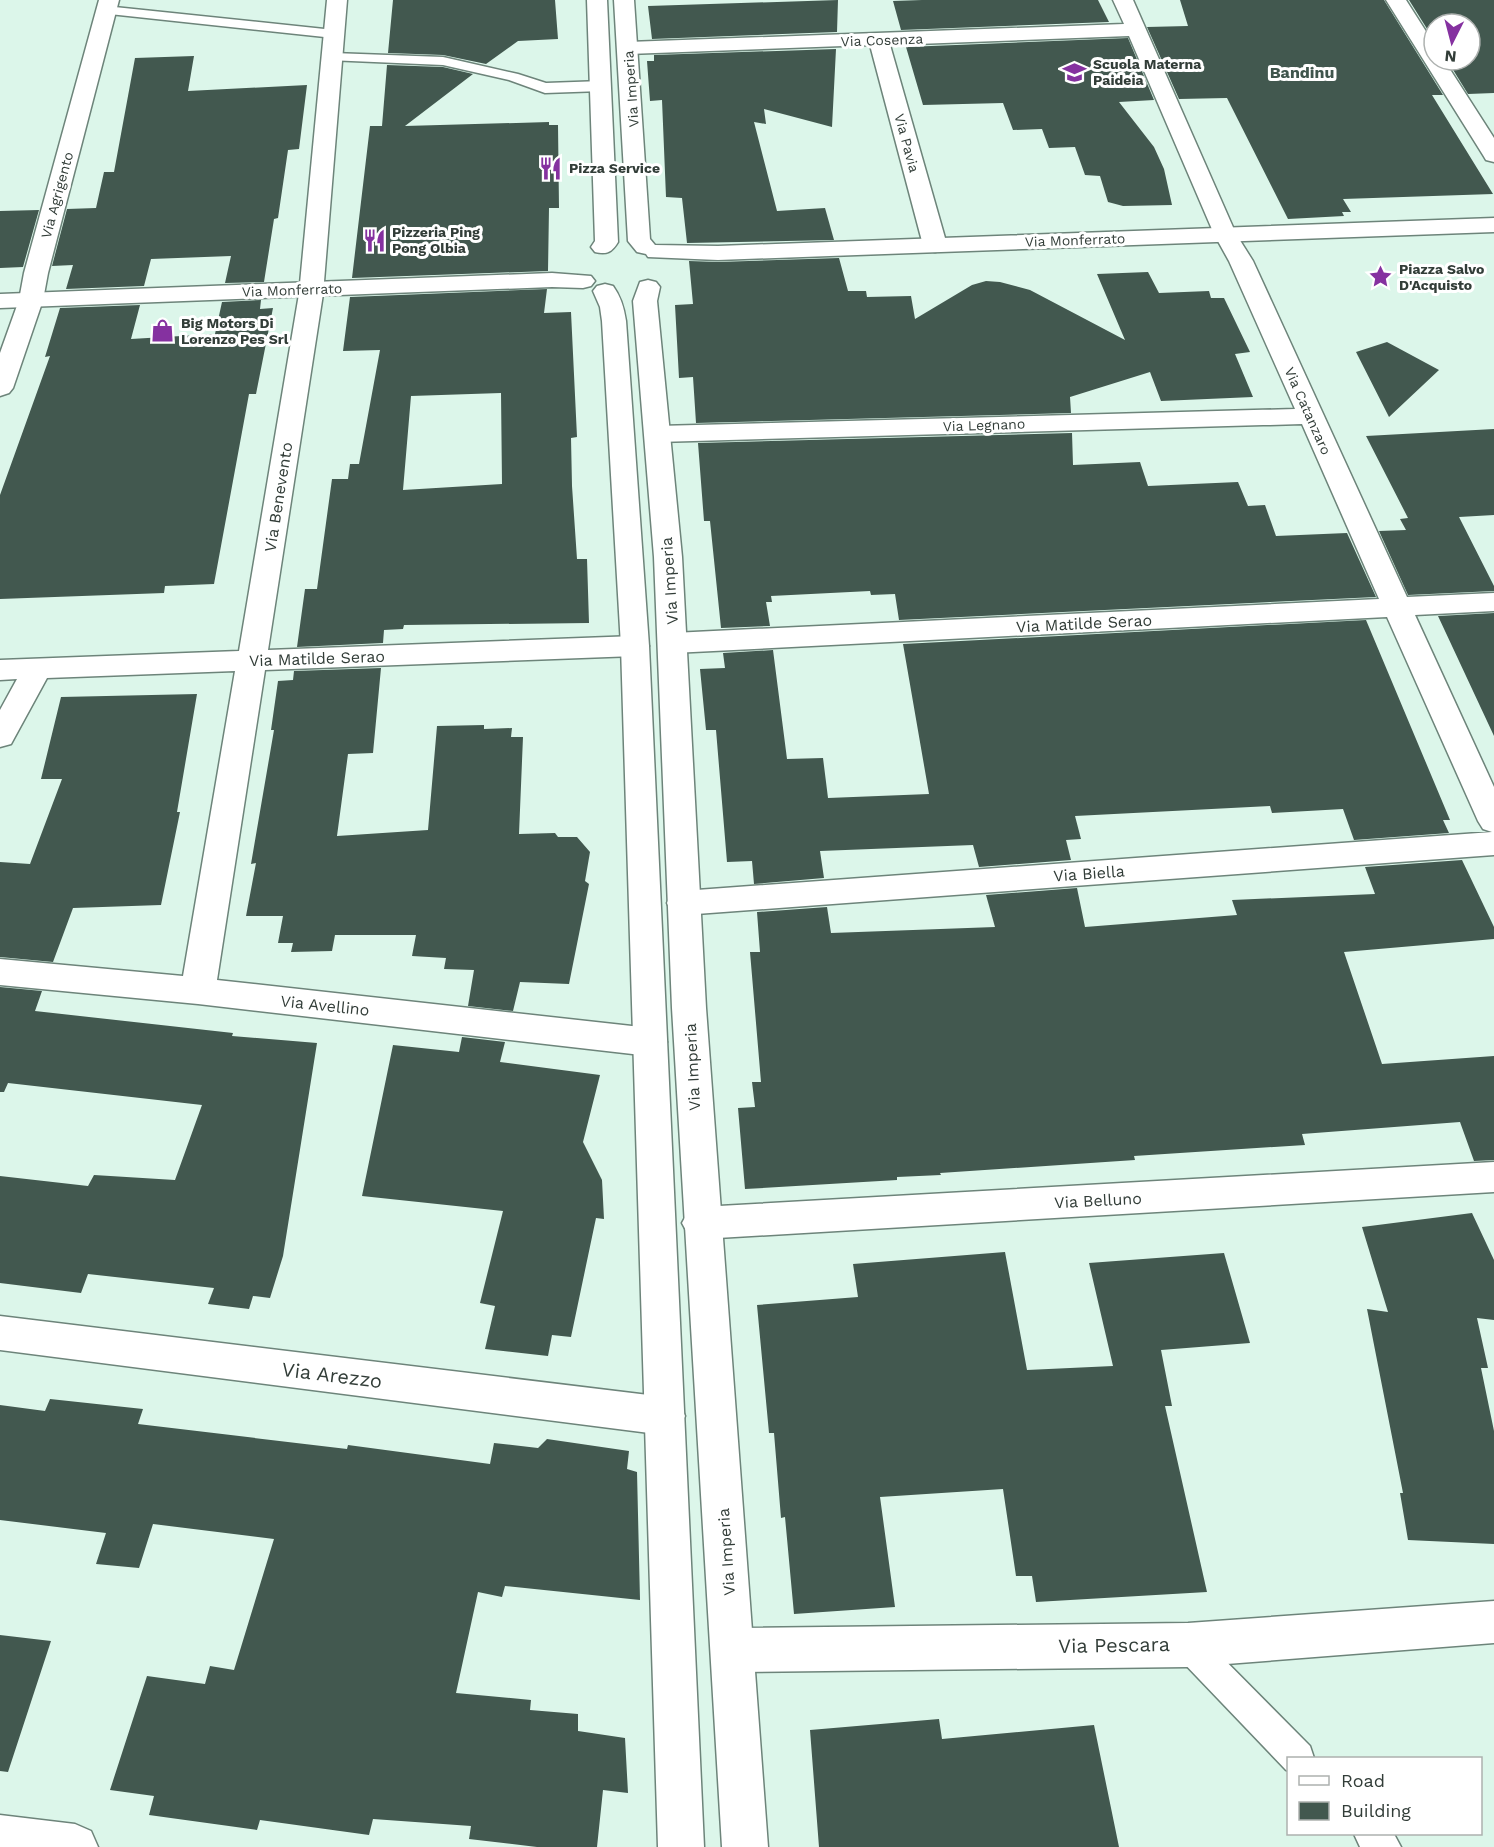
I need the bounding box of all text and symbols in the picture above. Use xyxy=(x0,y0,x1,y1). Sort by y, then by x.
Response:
north arrow xyxy=(1422,12,1482,72)
street label: Via Cosenza xyxy=(840,31,924,49)
text: N xyxy=(1444,46,1457,66)
street label: Via Imperia xyxy=(620,50,642,128)
place label: Scuola Materna Paideia xyxy=(1093,56,1202,88)
school or university icon: Scuola Materna Paideia xyxy=(1062,59,1088,85)
district label: Bandinu xyxy=(1270,63,1334,82)
street label: Via Pavia xyxy=(891,112,923,174)
street label: Via Agrigento xyxy=(38,150,76,240)
restaurant icon: Pizza Service xyxy=(538,155,564,181)
place label: Pizza Service xyxy=(569,160,660,176)
place label: Pizzeria Ping Pong Olbia xyxy=(392,224,480,256)
restaurant icon: Pizzeria Ping Pong Olbia xyxy=(361,227,387,253)
street label: Via Monferrato xyxy=(1024,230,1126,250)
place label: Piazza Salvo D'Acquisto xyxy=(1399,261,1485,293)
place icon: Piazza Salvo D'Acquisto xyxy=(1368,264,1394,290)
street label: Via Monferrato xyxy=(241,280,343,300)
place label: Big Motors Di Lorenzo Pes Srl xyxy=(181,315,289,347)
shop icon: Big Motors Di Lorenzo Pes Srl xyxy=(150,318,176,344)
street label: Via Catanzaro xyxy=(1282,365,1334,457)
street label: Via Legnano xyxy=(942,416,1026,434)
street label: Via Benevento xyxy=(260,441,297,553)
street label: Via Imperia xyxy=(657,537,682,625)
street label: Via Matilde Serao xyxy=(1016,610,1152,637)
street label: Via Matilde Serao xyxy=(249,647,385,670)
street label: Via Biella xyxy=(1053,862,1125,885)
street label: Via Avellino xyxy=(280,991,370,1020)
street label: Via Imperia xyxy=(681,1023,704,1111)
street label: Via Belluno xyxy=(1054,1189,1142,1212)
street label: Via Arezzo xyxy=(280,1357,384,1393)
street label: Via Imperia xyxy=(714,1508,739,1596)
street label: Via Pescara xyxy=(1058,1632,1170,1658)
legend xyxy=(1287,1757,1482,1835)
text: Road xyxy=(1341,1770,1385,1791)
text: Building xyxy=(1341,1800,1411,1821)

